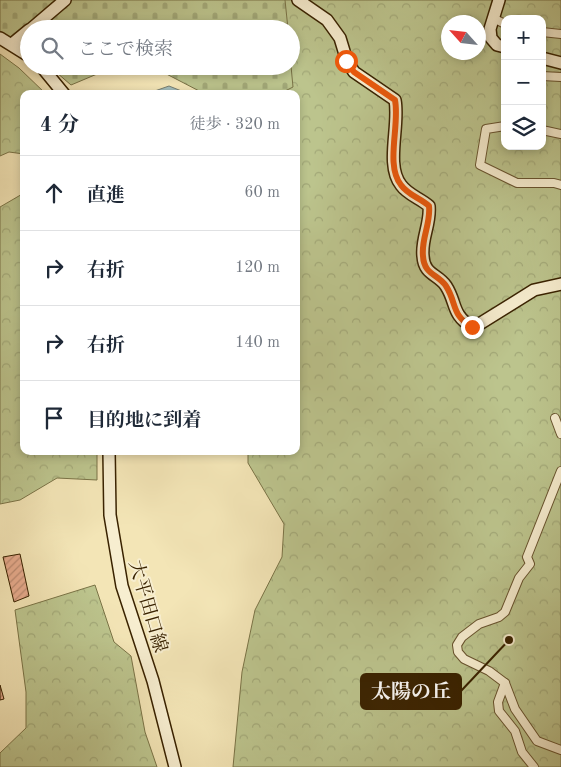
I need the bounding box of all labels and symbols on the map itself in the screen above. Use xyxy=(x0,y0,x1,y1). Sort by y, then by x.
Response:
north arrow xyxy=(441,15,486,60)
route start xyxy=(335,50,358,73)
route end xyxy=(461,316,484,339)
street label: 大平田口線 xyxy=(124,558,172,655)
callout: 太陽の丘 xyxy=(361,674,461,709)
text: 太陽の丘 xyxy=(371,681,451,703)

